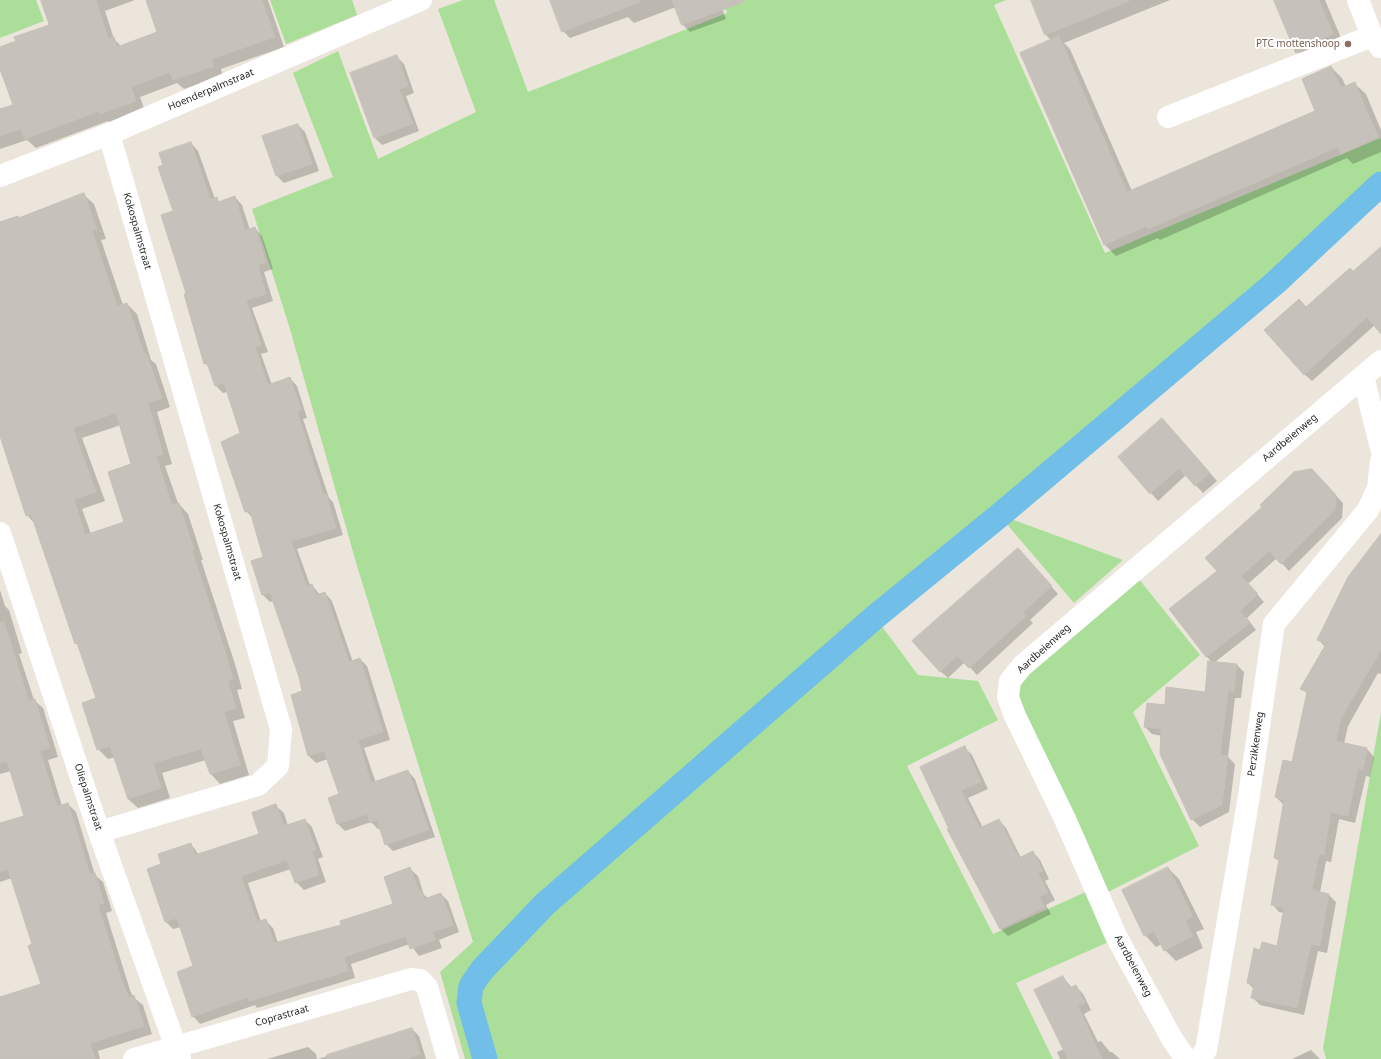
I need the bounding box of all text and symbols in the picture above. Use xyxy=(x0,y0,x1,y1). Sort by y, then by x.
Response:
place label: PTC mottenshoop xyxy=(1256,38,1340,50)
marker: PTC mottenshoop xyxy=(1343,39,1353,49)
street label: Hoenderpalmstraat xyxy=(166,66,256,114)
street label: Kokospalmstraat xyxy=(120,191,154,271)
street label: Aardbeienweg xyxy=(1260,412,1320,464)
street label: Kokospalmstraat xyxy=(210,502,244,582)
street label: Aardbeienweg xyxy=(1015,622,1073,676)
street label: Perzikkenweg xyxy=(1246,711,1266,777)
street label: Oliepalmstraat xyxy=(72,762,104,832)
street label: Aardbeienweg xyxy=(1112,933,1154,999)
street label: Coprastraat xyxy=(254,1003,310,1029)

